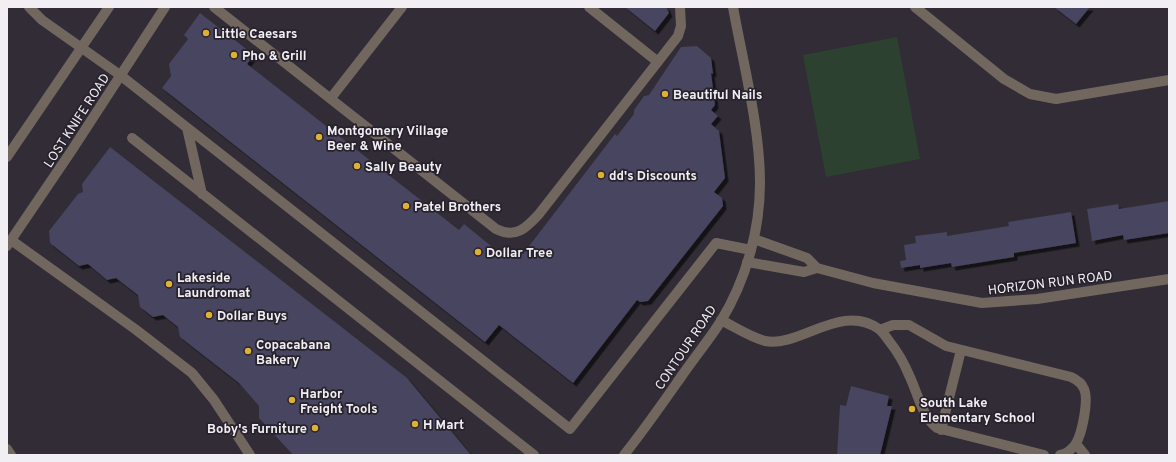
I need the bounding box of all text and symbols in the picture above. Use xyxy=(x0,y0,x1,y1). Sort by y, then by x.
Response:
place label: Little Caesars xyxy=(214,27,297,43)
marker: Little Caesars xyxy=(201,28,211,38)
place label: Pho & Grill xyxy=(242,49,307,65)
marker: Pho & Grill xyxy=(229,50,239,60)
street label: LOST KNIFE ROAD xyxy=(41,71,114,171)
place label: Beautiful Nails xyxy=(673,88,762,104)
marker: Beautiful Nails xyxy=(660,89,670,99)
place label: Montgomery Village Beer & Wine xyxy=(327,124,448,155)
marker: Montgomery Village Beer & Wine xyxy=(314,132,324,142)
place label: Sally Beauty xyxy=(365,160,442,176)
marker: Sally Beauty xyxy=(352,161,362,171)
place label: dd's Discounts xyxy=(609,169,697,185)
marker: dd's Discounts xyxy=(596,170,606,180)
place label: Patel Brothers xyxy=(414,200,501,216)
marker: Patel Brothers xyxy=(401,201,411,211)
place label: Dollar Tree xyxy=(486,246,553,262)
marker: Dollar Tree xyxy=(473,247,483,257)
street label: HORIZON RUN ROAD xyxy=(987,268,1113,300)
place label: Lakeside Laundromat xyxy=(177,271,250,302)
marker: Lakeside Laundromat xyxy=(164,279,174,289)
street label: CONTOUR ROAD xyxy=(652,303,721,394)
place label: Dollar Buys xyxy=(217,309,287,325)
marker: Dollar Buys xyxy=(204,310,214,320)
place label: Copacabana Bakery xyxy=(256,338,330,369)
marker: Copacabana Bakery xyxy=(243,346,253,356)
place label: Harbor Freight Tools xyxy=(300,387,378,418)
marker: Harbor Freight Tools xyxy=(287,395,297,405)
place label: South Lake Elementary School xyxy=(920,396,1035,427)
marker: South Lake Elementary School xyxy=(907,404,917,414)
place label: H Mart xyxy=(423,418,464,434)
marker: H Mart xyxy=(410,419,420,429)
place label: Boby's Furniture xyxy=(207,422,307,438)
marker: Boby's Furniture xyxy=(310,423,320,433)

